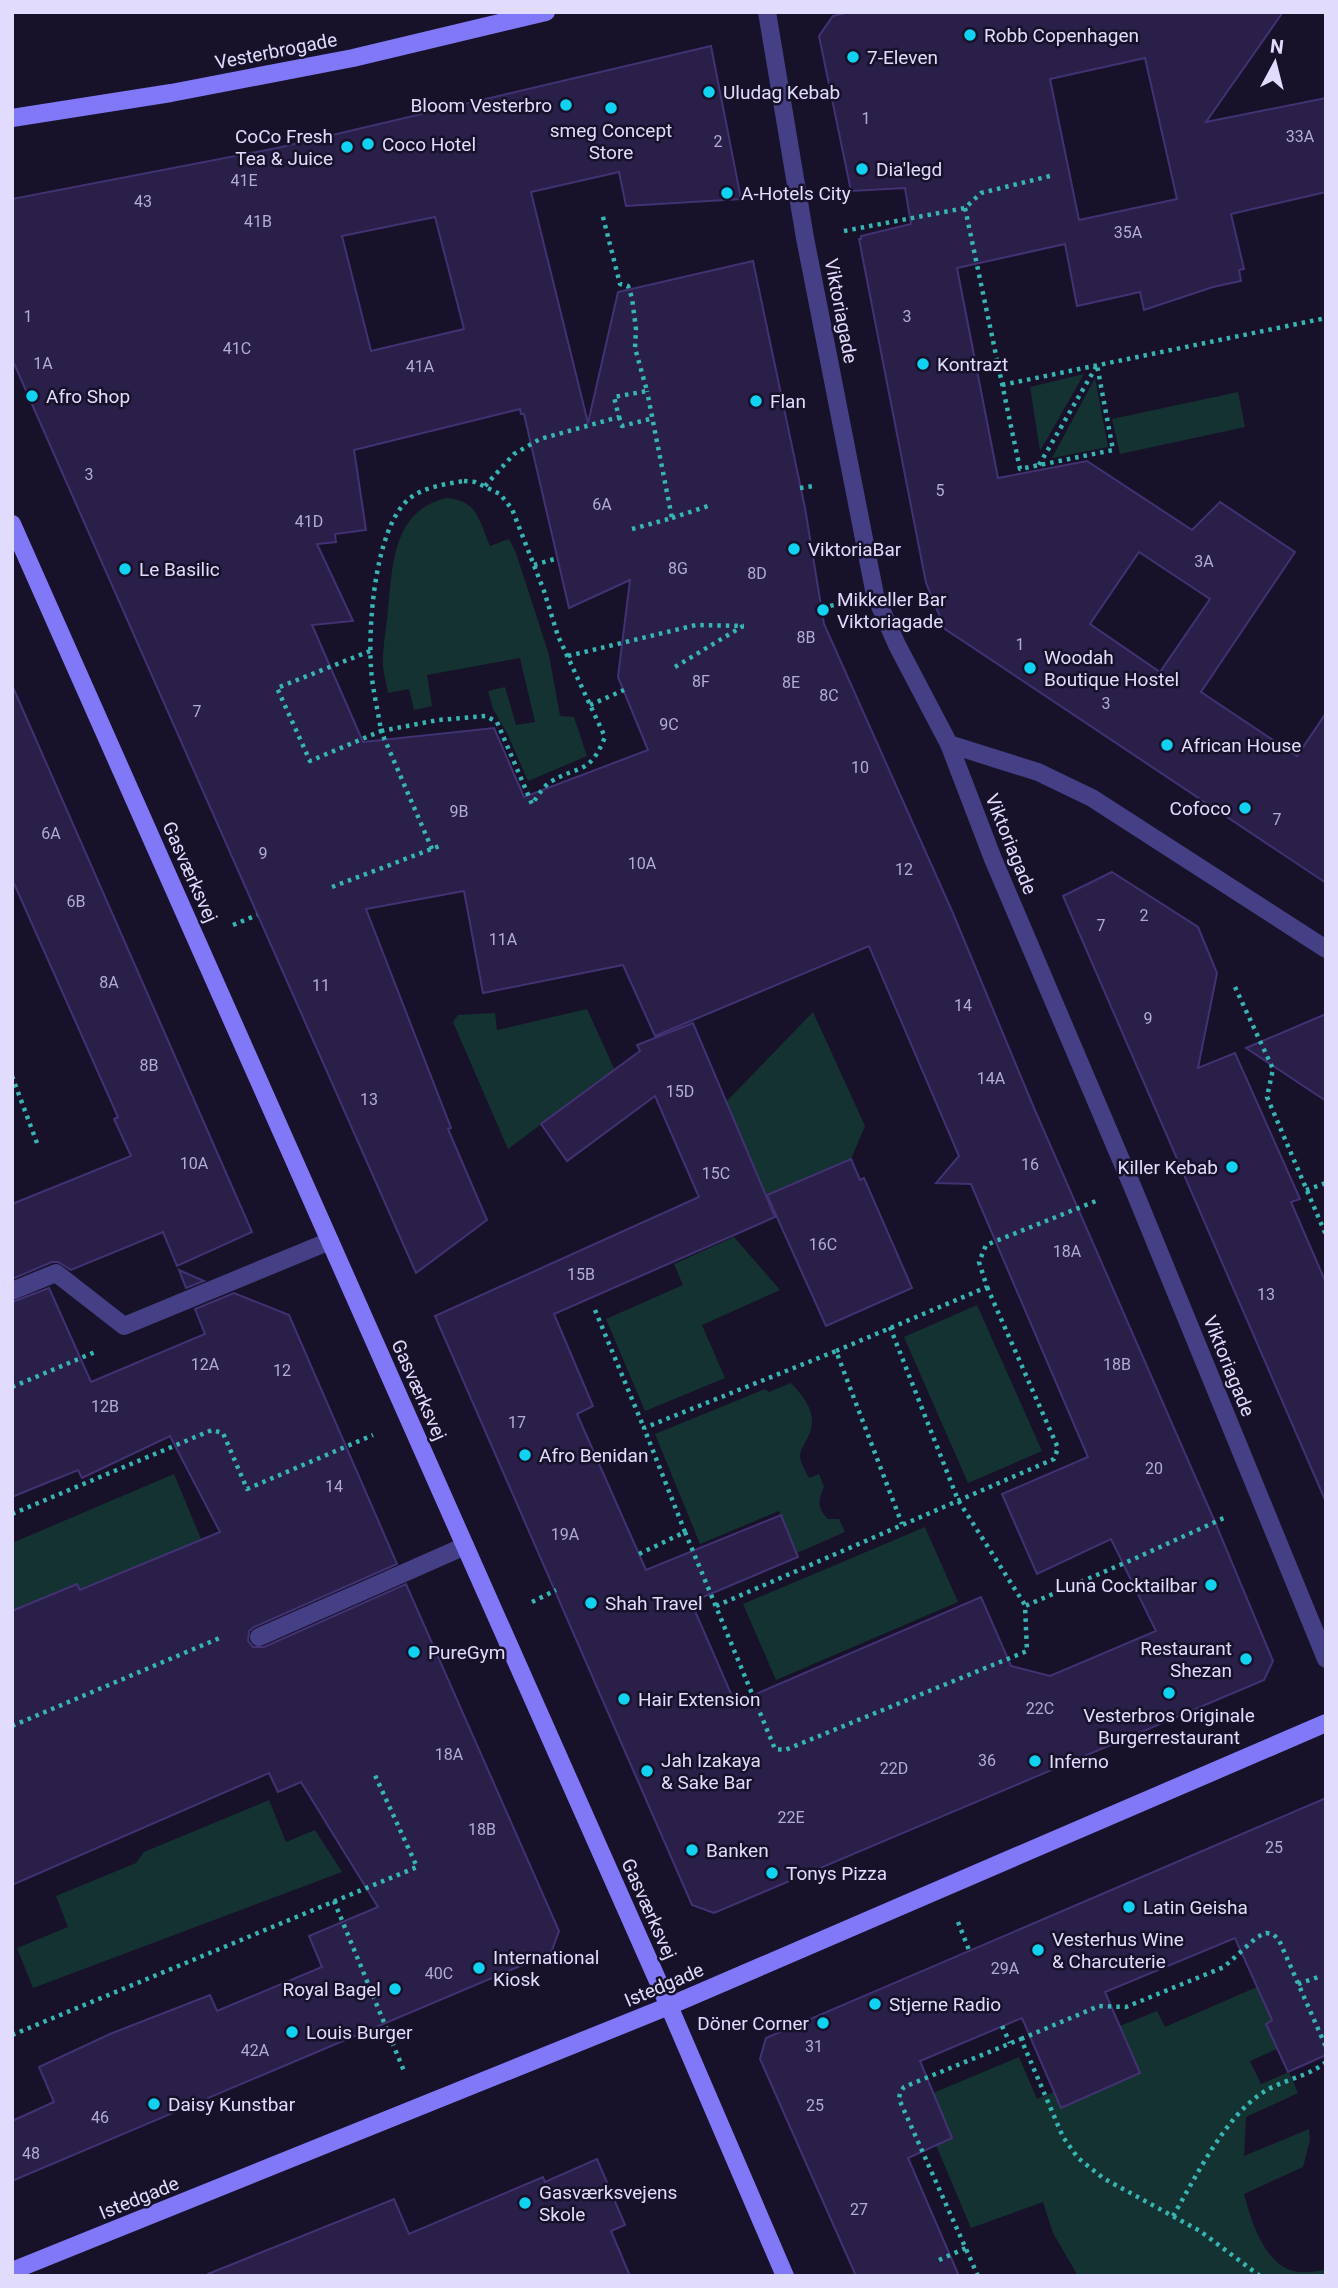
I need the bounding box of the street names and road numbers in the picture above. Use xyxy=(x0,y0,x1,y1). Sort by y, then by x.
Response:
street label: Vesterbrogade xyxy=(213,28,339,74)
street label: Viktoriagade xyxy=(820,257,862,365)
street label: Viktoriagade xyxy=(980,790,1042,898)
street label: Gasværksvej xyxy=(158,818,222,926)
street label: Viktoriagade xyxy=(1198,1312,1260,1420)
street label: Gasværksvej xyxy=(387,1336,451,1444)
street label: Gasværksvej xyxy=(617,1855,681,1963)
street label: Istedgade xyxy=(621,1958,707,2012)
street label: Istedgade xyxy=(96,2172,182,2224)

